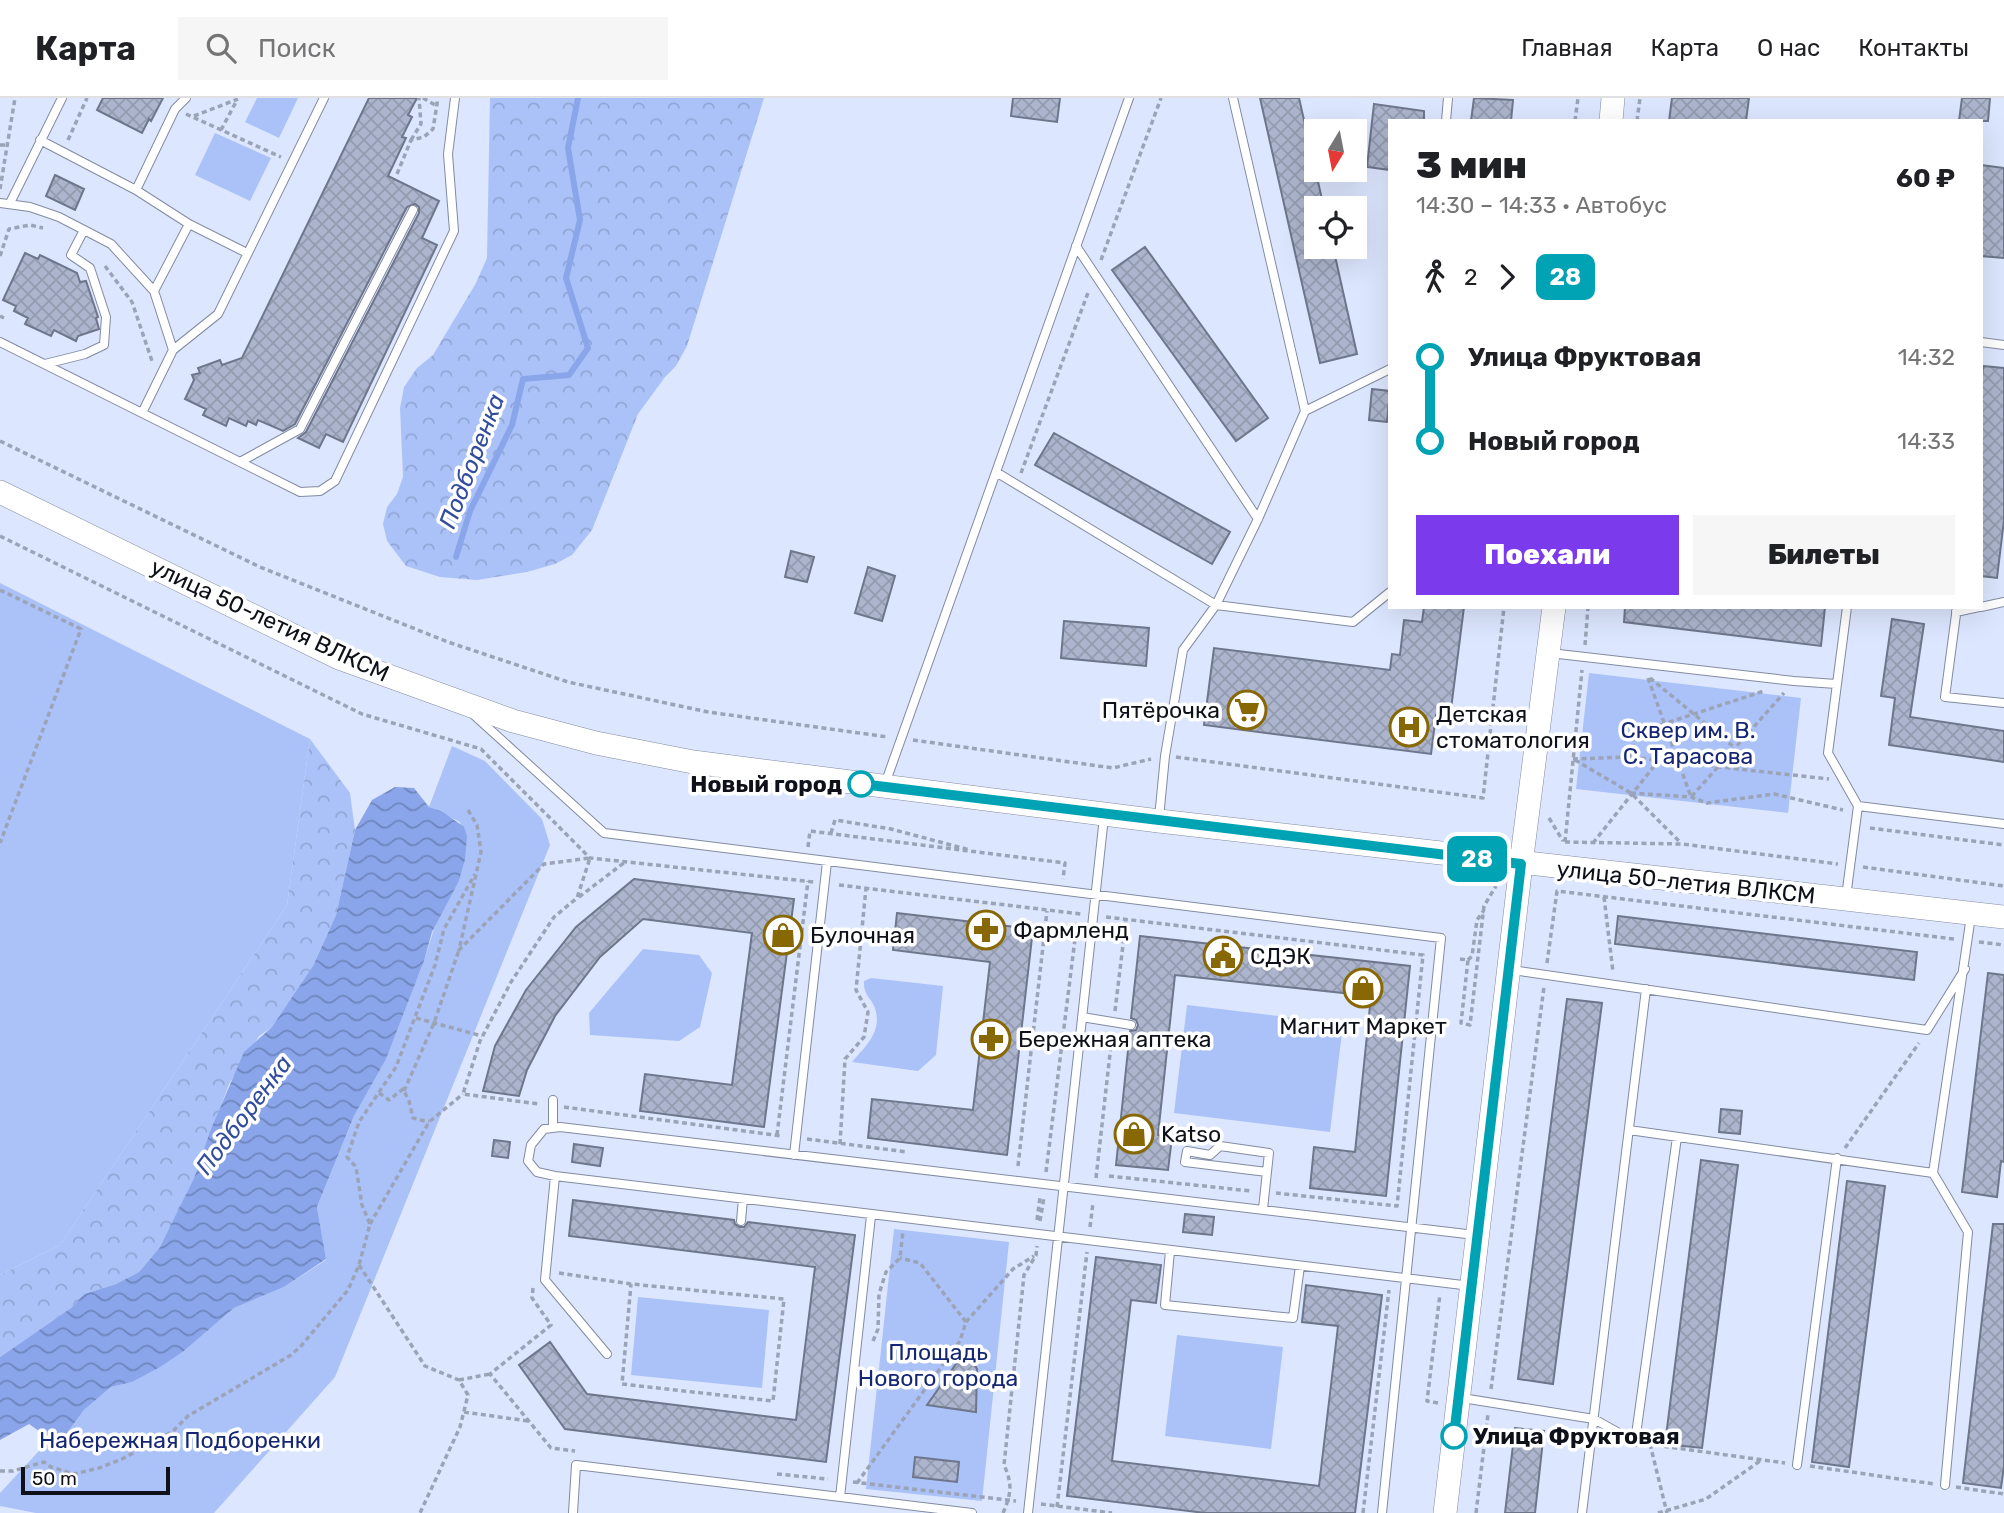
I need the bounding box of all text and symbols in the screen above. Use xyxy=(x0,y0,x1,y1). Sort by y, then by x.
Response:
search box xyxy=(178,17,668,80)
text: Карта xyxy=(35,29,136,68)
icon: search xyxy=(202,29,240,67)
text: Поиск xyxy=(258,33,336,64)
text: Главная xyxy=(1521,34,1613,62)
text: Карта xyxy=(1651,34,1719,62)
text: О нас xyxy=(1757,34,1820,62)
text: Контакты xyxy=(1858,34,1969,62)
north arrow xyxy=(1304,119,1367,182)
map controls xyxy=(1304,119,1367,259)
text: 3 мин xyxy=(1416,142,1527,188)
text: 60 ₽ xyxy=(1896,163,1955,194)
text: 14:30 – 14:33 · Автобус xyxy=(1416,191,1667,219)
button: locate xyxy=(1304,196,1367,259)
icon: walk xyxy=(1416,258,1454,296)
icon: forward xyxy=(1488,258,1526,296)
text: 2 xyxy=(1464,263,1478,291)
text: 28 xyxy=(1550,263,1581,291)
text: Улица Фруктовая xyxy=(1468,342,1701,373)
text: 14:32 xyxy=(1898,343,1955,371)
water label: Подборенка xyxy=(434,390,510,532)
text: Новый город xyxy=(1468,426,1640,457)
text: 14:33 xyxy=(1897,427,1955,455)
button: Поехали xyxy=(1416,515,1679,595)
button: Билеты xyxy=(1693,515,1955,595)
street label: улица 50-летия ВЛКСМ xyxy=(146,552,394,688)
supermarket icon: Пятёрочка xyxy=(1226,689,1268,731)
place label: Пятёрочка xyxy=(1102,696,1220,724)
place label: Детская стоматология xyxy=(1436,700,1590,754)
hospital icon: Детская стоматология xyxy=(1388,706,1430,748)
park label: Сквер им. В. С. Тарасова xyxy=(1620,716,1756,770)
place label: Новый город xyxy=(690,770,842,798)
marker: Новый город xyxy=(848,771,874,797)
line badge: 28 xyxy=(1446,836,1508,882)
text: 28 xyxy=(1461,845,1493,873)
street label: улица 50-летия ВЛКСМ xyxy=(1555,854,1817,910)
pharmacy icon: Фармленд xyxy=(965,909,1007,951)
shop icon: Булочная xyxy=(762,914,804,956)
place label: Фармленд xyxy=(1013,916,1129,944)
place label: Булочная xyxy=(810,921,915,949)
public building icon: СДЭК xyxy=(1202,935,1244,977)
place label: СДЭК xyxy=(1250,942,1311,970)
shop icon: Магнит Маркет xyxy=(1342,967,1384,1009)
place label: Магнит Маркет xyxy=(1279,1012,1447,1040)
pharmacy icon: Бережная аптека xyxy=(970,1018,1012,1060)
place label: Бережная аптека xyxy=(1018,1025,1211,1053)
water label: Подборенка xyxy=(190,1050,298,1180)
shop icon: Katso xyxy=(1113,1113,1155,1155)
place label: Katso xyxy=(1161,1120,1221,1148)
park label: Площадь Нового города xyxy=(858,1338,1018,1392)
place label: Улица Фруктовая xyxy=(1473,1422,1680,1450)
marker: Улица Фруктовая xyxy=(1441,1423,1467,1449)
park label: Набережная Подборенки xyxy=(39,1426,321,1454)
scale bar xyxy=(21,1464,170,1496)
text: 50 m xyxy=(32,1467,77,1490)

